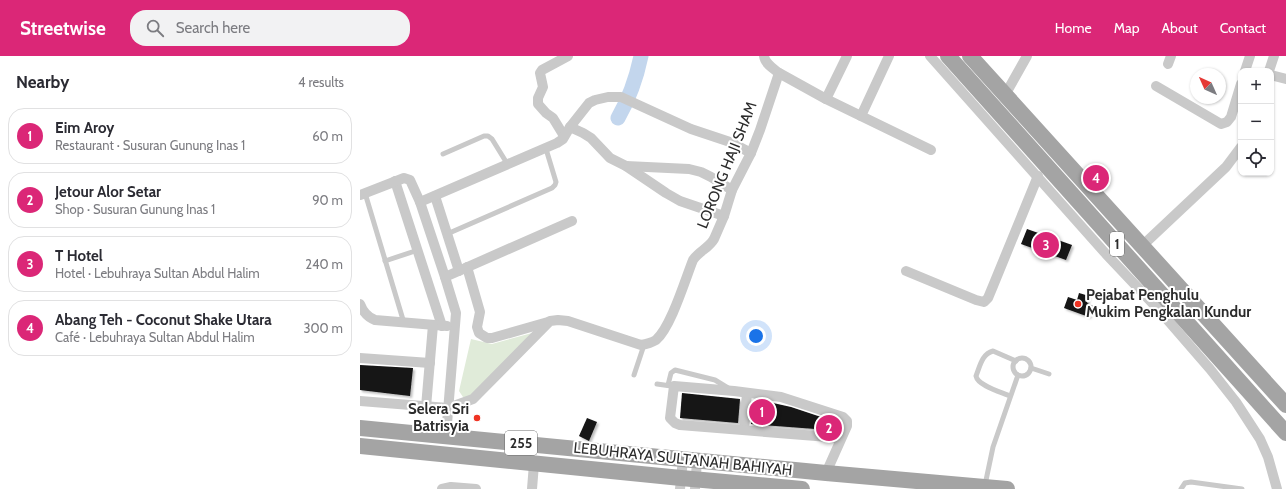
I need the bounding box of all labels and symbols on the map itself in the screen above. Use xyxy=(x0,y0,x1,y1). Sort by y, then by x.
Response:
north arrow xyxy=(1190,68,1226,104)
street label: LORONG HAJI SHAM xyxy=(693,99,761,231)
pin: 4 xyxy=(1083,163,1109,193)
pin: 3 xyxy=(1033,230,1059,260)
road number: 1 xyxy=(1110,232,1124,256)
place label: Pejabat Penghulu Mukim Pengkalan Kundur xyxy=(1086,286,1251,321)
marker: Pejabat Penghulu Mukim Pengkalan Kundur xyxy=(1073,299,1083,309)
your location xyxy=(746,326,766,346)
pin: 1 xyxy=(749,397,775,427)
place label: Selera Sri Batrisyia xyxy=(408,400,470,435)
marker: Selera Sri Batrisyia xyxy=(472,413,482,423)
pin: 2 xyxy=(816,413,842,443)
road number: 255 xyxy=(505,431,537,455)
street label: LEBUHRAYA SULTANAH BAHIYAH xyxy=(573,439,793,479)

